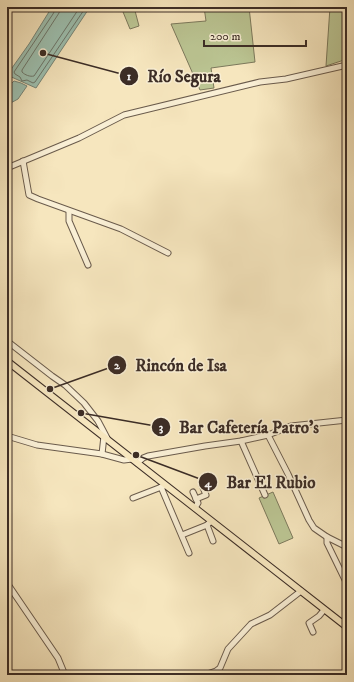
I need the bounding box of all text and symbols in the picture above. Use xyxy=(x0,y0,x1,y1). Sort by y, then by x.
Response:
scale bar xyxy=(204,22,306,48)
text: 200 m xyxy=(210,29,240,44)
callout: Río Segura xyxy=(119,62,229,91)
text: Río Segura xyxy=(147,66,222,88)
text: 1 xyxy=(127,69,132,84)
callout: Rincón de Isa xyxy=(107,350,235,379)
text: Rincón de Isa xyxy=(135,355,228,377)
text: 2 xyxy=(114,358,121,373)
callout: Bar Cafetería Patro's xyxy=(151,412,327,441)
text: Bar Cafetería Patro's xyxy=(179,417,319,439)
text: 3 xyxy=(159,420,164,435)
callout: Bar El Rubio xyxy=(198,468,323,497)
text: Bar El Rubio xyxy=(227,472,315,494)
text: 4 xyxy=(204,476,213,491)

